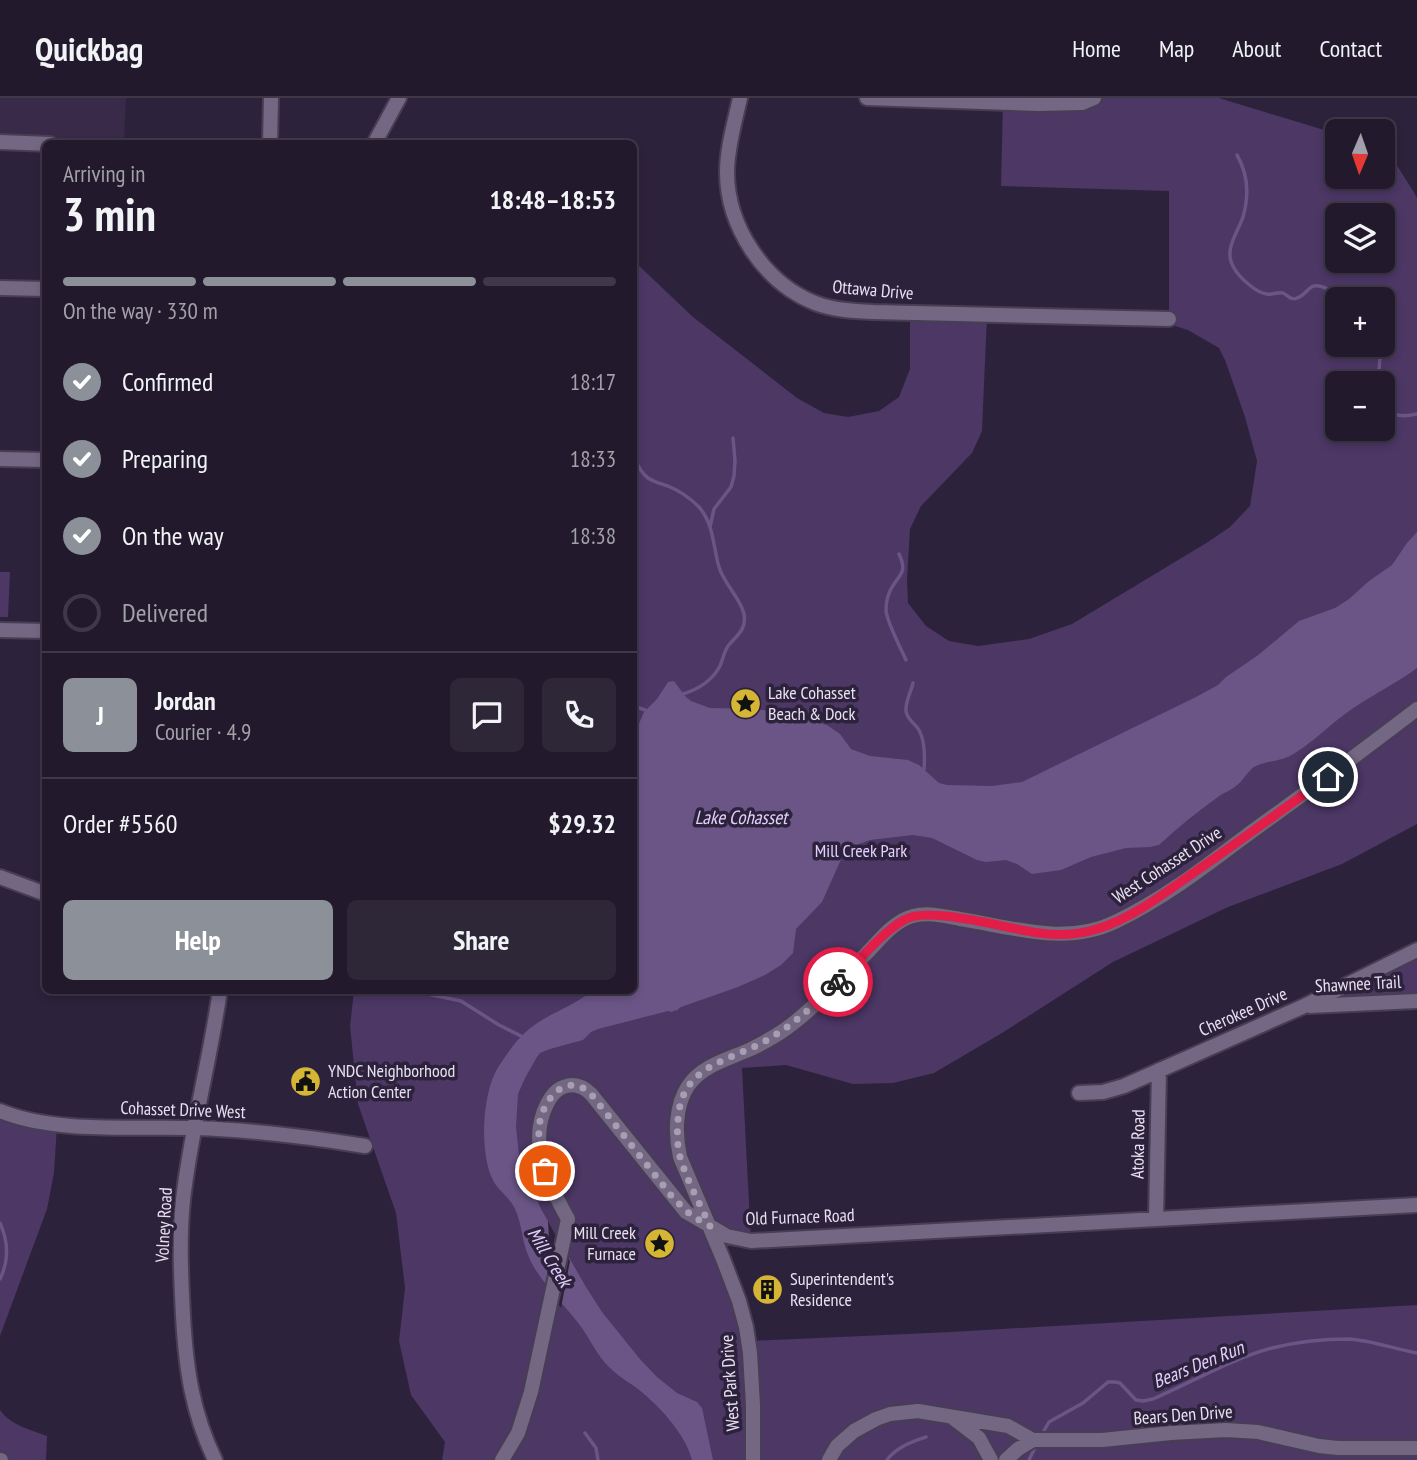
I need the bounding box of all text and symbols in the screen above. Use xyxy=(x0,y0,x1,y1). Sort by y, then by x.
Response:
text: Quickbag xyxy=(35,27,143,70)
text: Home xyxy=(1072,33,1121,64)
text: Map xyxy=(1159,33,1194,64)
text: About xyxy=(1232,33,1281,64)
text: Contact xyxy=(1319,33,1382,64)
north arrow xyxy=(1325,119,1395,189)
map controls xyxy=(1325,119,1395,441)
text: Arriving in xyxy=(63,159,145,188)
text: 18:48–18:53 xyxy=(489,183,616,216)
text: 3 min xyxy=(63,184,156,244)
button: layers xyxy=(1325,203,1395,273)
street label: Ottawa Drive xyxy=(832,275,915,305)
button: + xyxy=(1325,287,1395,357)
text: On the way · 330 m xyxy=(63,296,218,325)
icon: check xyxy=(63,363,101,401)
text: Confirmed xyxy=(122,365,213,398)
text: 18:17 xyxy=(570,367,616,396)
button: − xyxy=(1325,371,1395,441)
icon: check xyxy=(63,440,101,478)
text: Preparing xyxy=(122,442,208,475)
text: 18:33 xyxy=(570,444,616,473)
icon: check xyxy=(63,517,101,555)
text: On the way xyxy=(122,519,224,552)
text: 18:38 xyxy=(570,521,616,550)
text: Delivered xyxy=(122,596,208,629)
button: chat xyxy=(450,678,524,752)
button: phone xyxy=(542,678,616,752)
place label: Lake Cohasset Beach & Dock xyxy=(768,681,856,725)
text: Jordan xyxy=(155,684,216,717)
place icon: Lake Cohasset Beach & Dock xyxy=(728,686,762,720)
text: J xyxy=(96,699,104,732)
text: Courier · 4.9 xyxy=(155,717,251,746)
pin xyxy=(1298,747,1358,807)
icon: home xyxy=(1309,758,1347,796)
water label: Lake Cohasset xyxy=(695,805,790,829)
text: Order #5560 xyxy=(63,807,178,840)
text: $29.32 xyxy=(548,807,616,840)
street label: West Cohasset Drive xyxy=(1108,821,1226,908)
park label: Mill Creek Park xyxy=(815,839,907,862)
button: Help xyxy=(63,900,333,980)
button: Share xyxy=(347,900,616,980)
courier xyxy=(803,947,873,1017)
icon: bike xyxy=(819,963,857,1001)
street label: Shawnee Trail xyxy=(1314,970,1402,997)
street label: Cherokee Drive xyxy=(1195,982,1291,1041)
place label: YNDC Neighborhood Action Center xyxy=(328,1059,455,1103)
public building icon: YNDC Neighborhood Action Center xyxy=(288,1064,322,1098)
street label: Cohasset Drive West xyxy=(120,1096,246,1123)
street label: Atoka Road xyxy=(1125,1109,1150,1179)
pin xyxy=(515,1141,575,1201)
icon: bag xyxy=(526,1152,564,1190)
street label: Volney Road xyxy=(150,1187,177,1264)
street label: Old Furnace Road xyxy=(745,1203,855,1230)
place label: Mill Creek Furnace xyxy=(574,1221,636,1265)
water label: Mill Creek xyxy=(522,1223,579,1293)
place icon: Mill Creek Furnace xyxy=(642,1226,676,1260)
place label: Superintendent's Residence xyxy=(790,1267,894,1311)
building icon: Superintendent's Residence xyxy=(750,1272,784,1306)
street label: West Park Drive xyxy=(715,1334,744,1432)
water label: Bears Den Run xyxy=(1149,1334,1249,1393)
street label: Bears Den Drive xyxy=(1133,1400,1233,1429)

